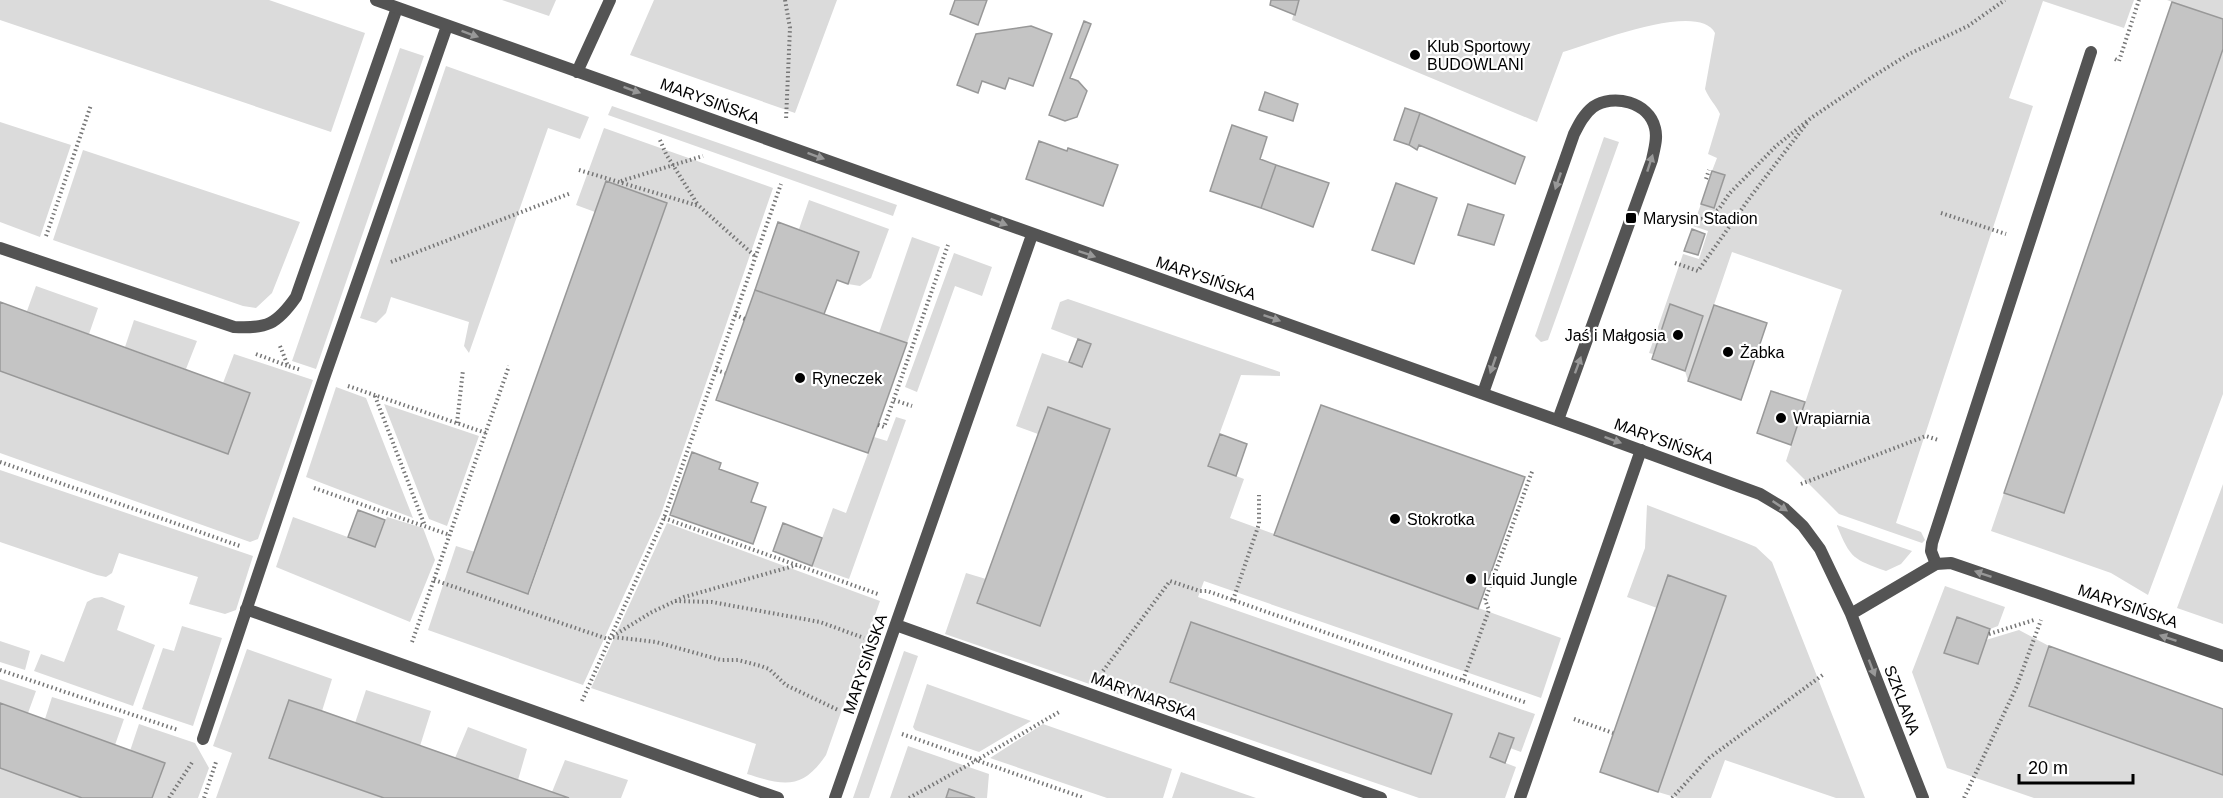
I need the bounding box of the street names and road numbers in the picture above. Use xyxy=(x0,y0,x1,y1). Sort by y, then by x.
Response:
street label: MARYSIŃSKA xyxy=(658,74,763,127)
street label: MARYSIŃSKA xyxy=(1154,252,1259,303)
street label: MARYSIŃSKA xyxy=(1612,414,1717,467)
street label: MARYSIŃSKA xyxy=(2076,580,2181,631)
street label: MARYSIŃSKA xyxy=(839,611,890,716)
street label: SZKLANA xyxy=(1881,663,1923,737)
street label: MARYNARSKA xyxy=(1089,669,1200,723)

